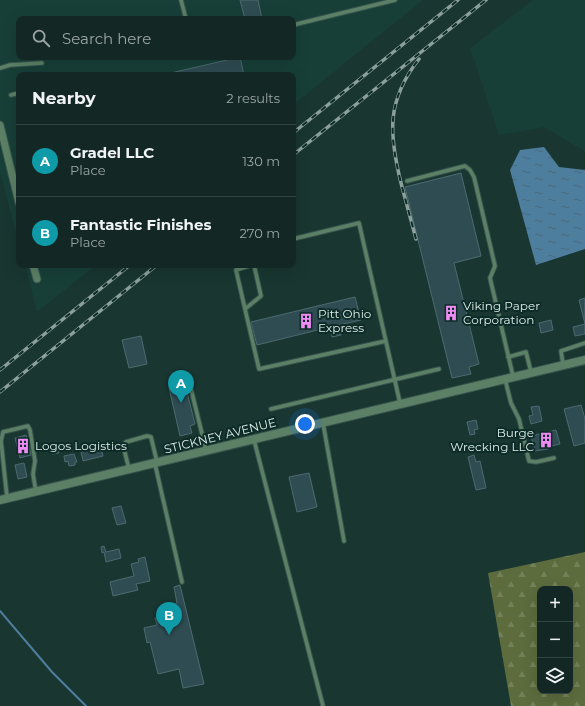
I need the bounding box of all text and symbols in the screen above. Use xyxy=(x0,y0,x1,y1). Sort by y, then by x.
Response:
search box xyxy=(16,16,296,60)
icon: search xyxy=(30,27,52,49)
text: Search here xyxy=(62,29,151,48)
text: Nearby xyxy=(32,88,96,108)
text: 2 results xyxy=(226,90,280,106)
text: Gradel LLC xyxy=(70,143,154,162)
text: A xyxy=(40,153,50,169)
text: 130 m xyxy=(242,153,280,169)
text: Place xyxy=(70,162,106,178)
text: Fantastic Finishes xyxy=(70,215,211,234)
text: B xyxy=(40,225,50,241)
text: 270 m xyxy=(239,225,280,241)
text: Place xyxy=(70,234,106,250)
place label: Viking Paper Corporation xyxy=(463,298,540,327)
building icon: Viking Paper Corporation xyxy=(442,304,460,322)
place label: Pitt Ohio Express xyxy=(318,306,371,335)
building icon: Pitt Ohio Express xyxy=(297,312,315,330)
pin: A xyxy=(168,370,194,403)
street label: STICKNEY AVENUE xyxy=(162,414,277,457)
your location xyxy=(295,414,315,434)
place label: Burge Wrecking LLC xyxy=(450,425,534,454)
building icon: Burge Wrecking LLC xyxy=(537,431,555,449)
building icon: Logos Logistics xyxy=(14,437,32,455)
place label: Logos Logistics xyxy=(35,438,127,453)
map controls xyxy=(537,586,573,694)
button: + xyxy=(537,586,573,622)
pin: B xyxy=(156,602,182,635)
button: − xyxy=(537,622,573,658)
button: layers xyxy=(537,658,573,694)

